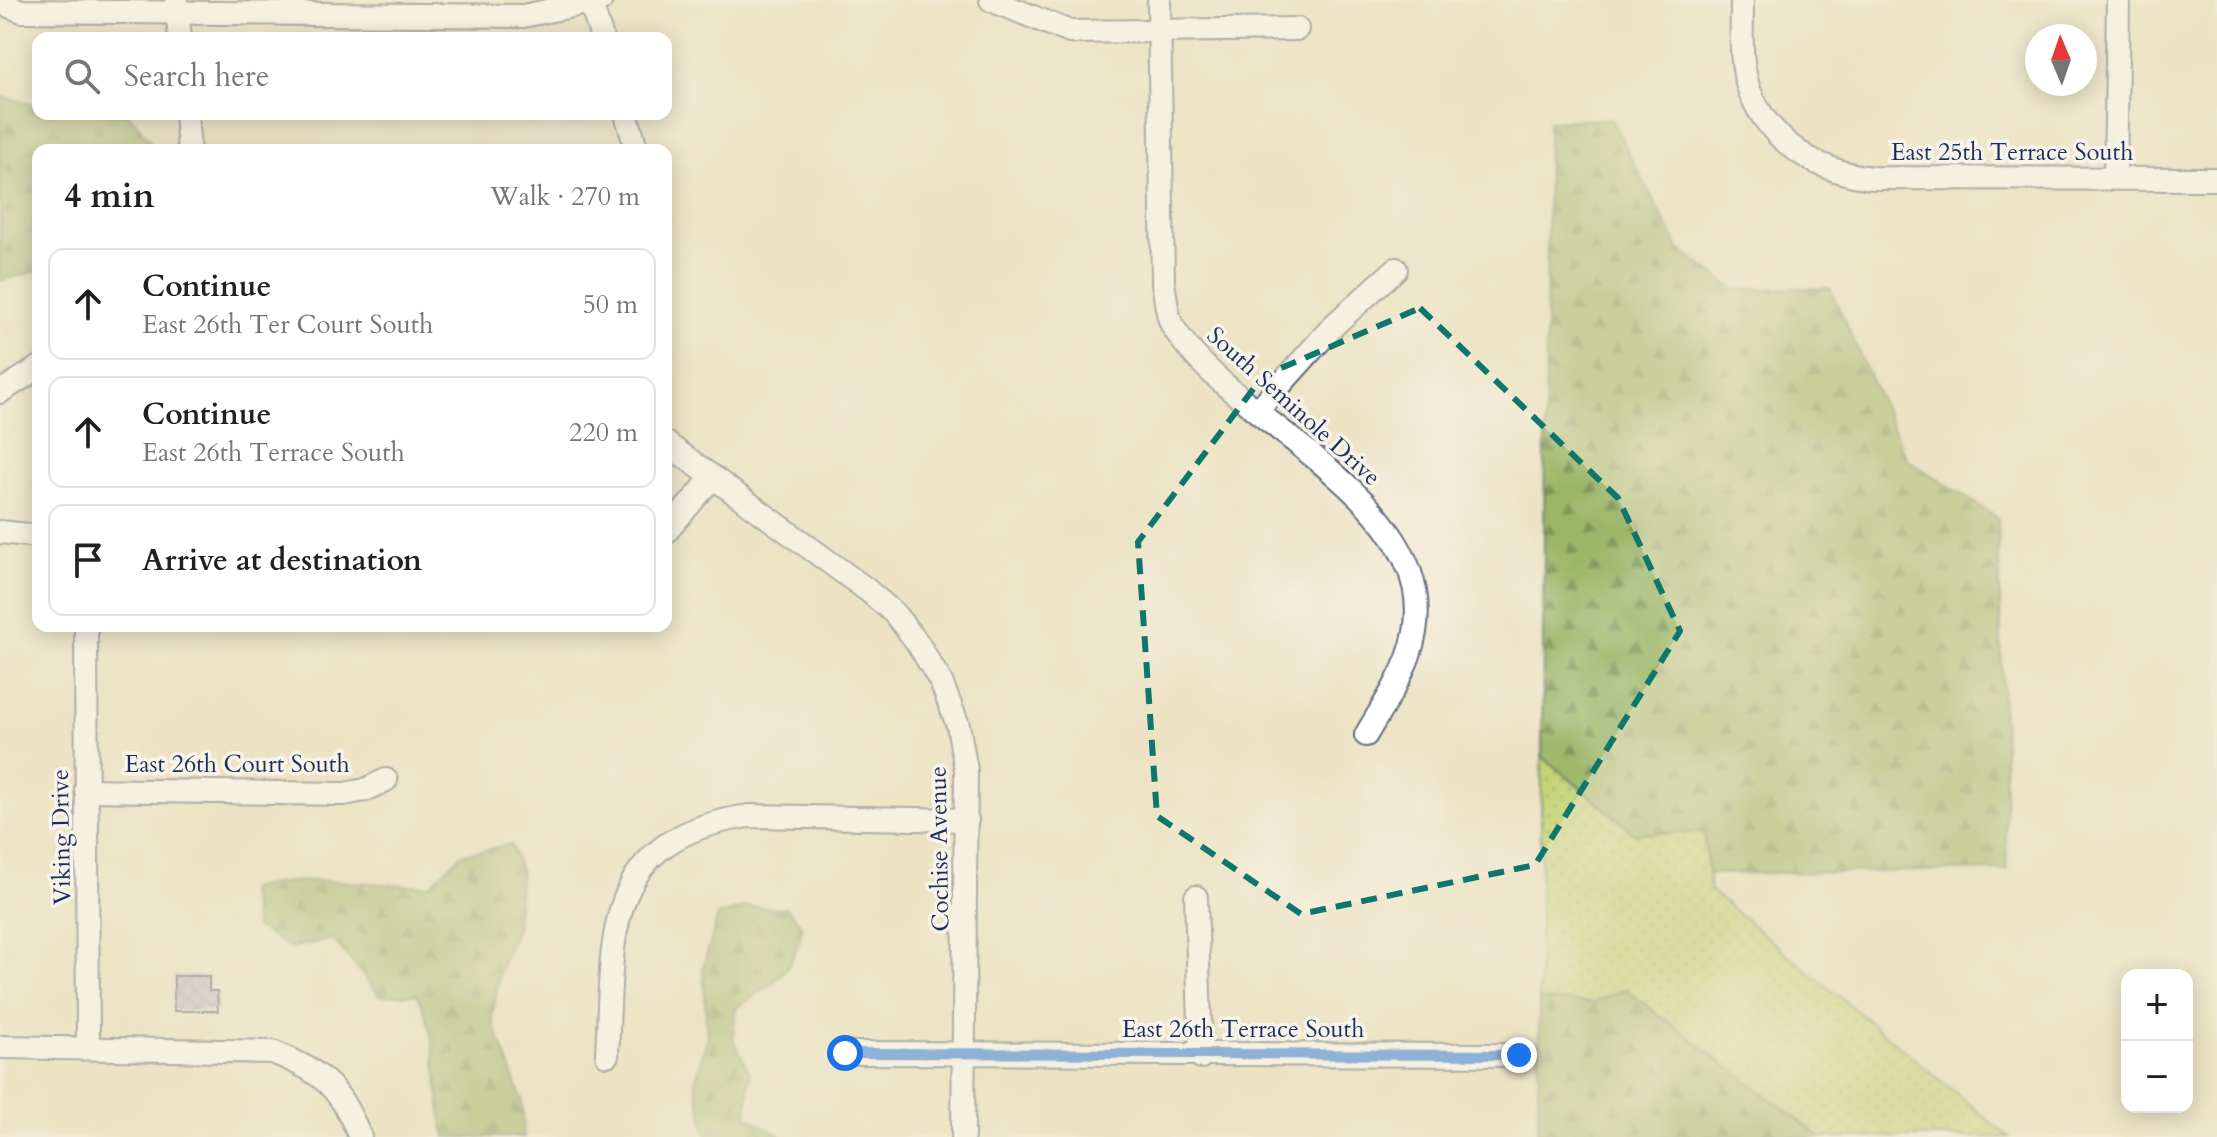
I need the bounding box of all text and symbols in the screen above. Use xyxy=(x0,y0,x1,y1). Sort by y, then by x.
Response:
north arrow xyxy=(2025,24,2097,96)
search box xyxy=(32,32,672,120)
icon: search xyxy=(60,54,104,98)
text: Search here xyxy=(124,56,269,97)
street label: East 25th Terrace South xyxy=(1891,136,2133,169)
text: 4 min xyxy=(64,173,155,219)
text: Walk · 270 m xyxy=(490,179,640,214)
text: Continue xyxy=(142,266,271,307)
icon: ahead xyxy=(66,282,110,326)
text: 50 m xyxy=(582,287,638,322)
text: East 26th Ter Court South xyxy=(142,307,433,342)
street label: South Seminole Drive xyxy=(1200,319,1388,493)
text: Continue xyxy=(142,394,271,435)
icon: ahead xyxy=(66,410,110,454)
text: 220 m xyxy=(569,415,638,450)
text: East 26th Terrace South xyxy=(142,435,405,470)
icon: arrive xyxy=(66,538,110,582)
text: Arrive at destination xyxy=(142,540,422,581)
street label: East 26th Court South xyxy=(124,748,350,781)
street label: Cochise Avenue xyxy=(922,766,957,932)
street label: Viking Drive xyxy=(44,769,79,905)
map controls xyxy=(2121,969,2193,1113)
button: + xyxy=(2121,969,2193,1041)
street label: East 26th Terrace South xyxy=(1122,1013,1364,1046)
route start xyxy=(827,1035,863,1071)
route end xyxy=(1501,1037,1537,1073)
button: − xyxy=(2121,1041,2193,1113)

